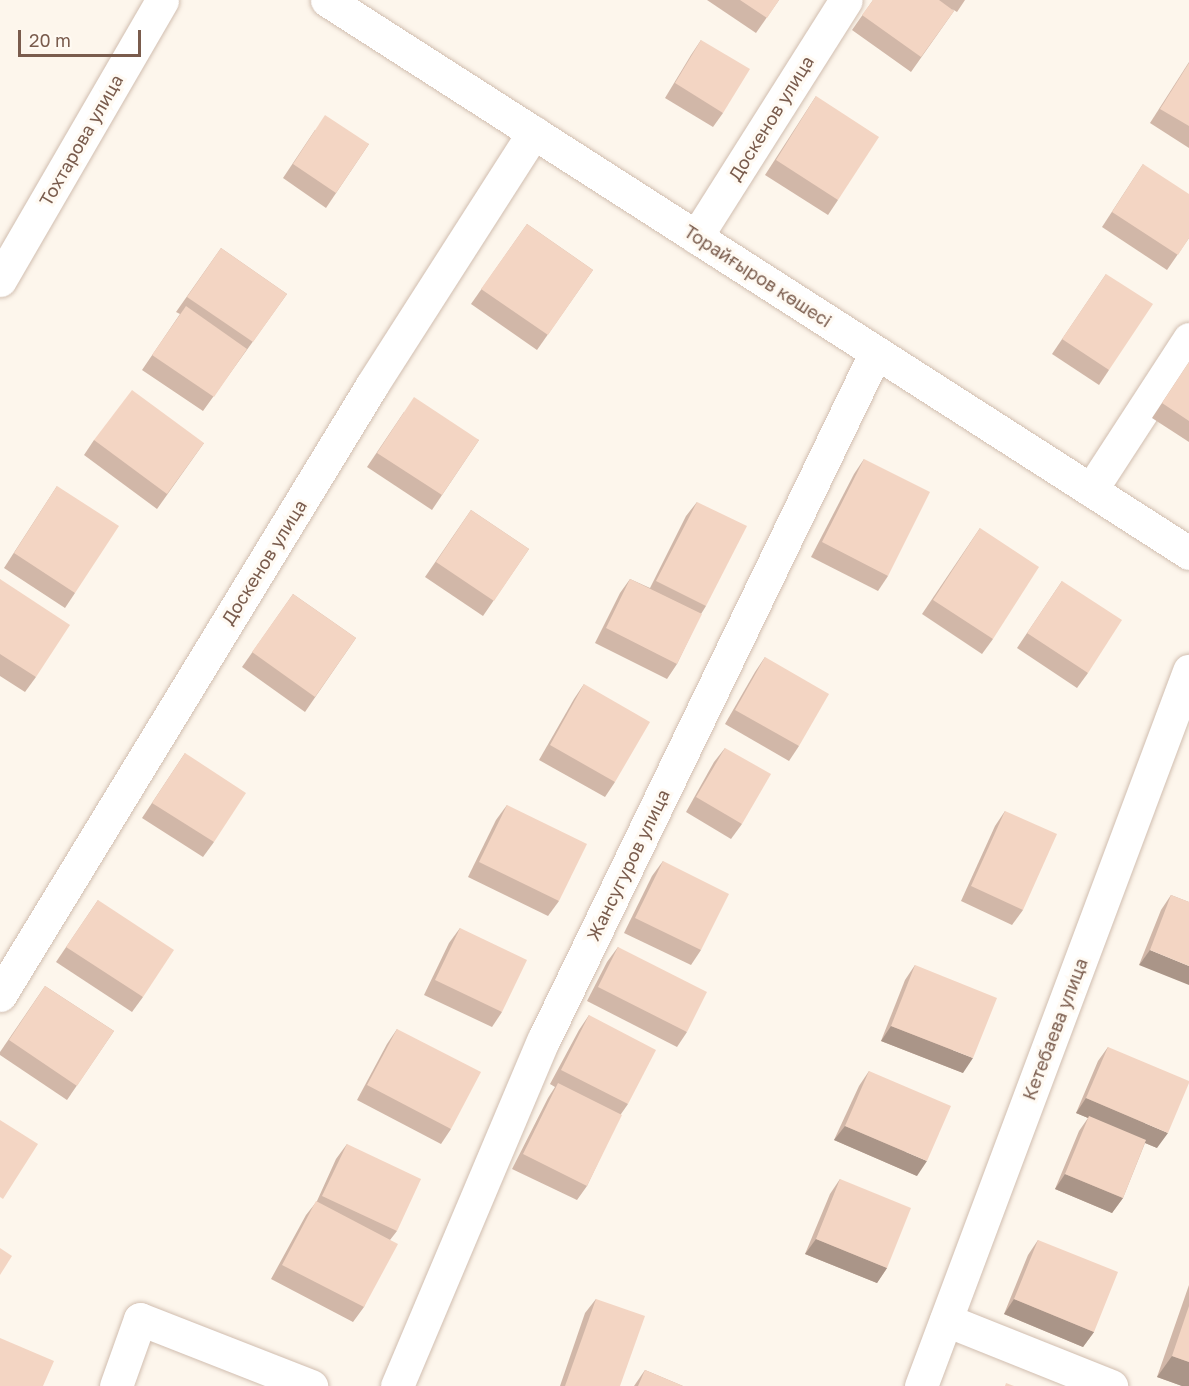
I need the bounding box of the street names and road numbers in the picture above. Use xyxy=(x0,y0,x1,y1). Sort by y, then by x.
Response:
street label: Доскенов улица xyxy=(724,52,818,184)
street label: Тохтарова улица xyxy=(35,71,127,209)
street label: Торайғыров көшесі xyxy=(680,220,836,332)
street label: Доскенов улица xyxy=(217,496,311,628)
street label: Жансугуров улица xyxy=(582,786,674,944)
street label: Кетебаева улица xyxy=(1018,955,1092,1103)

